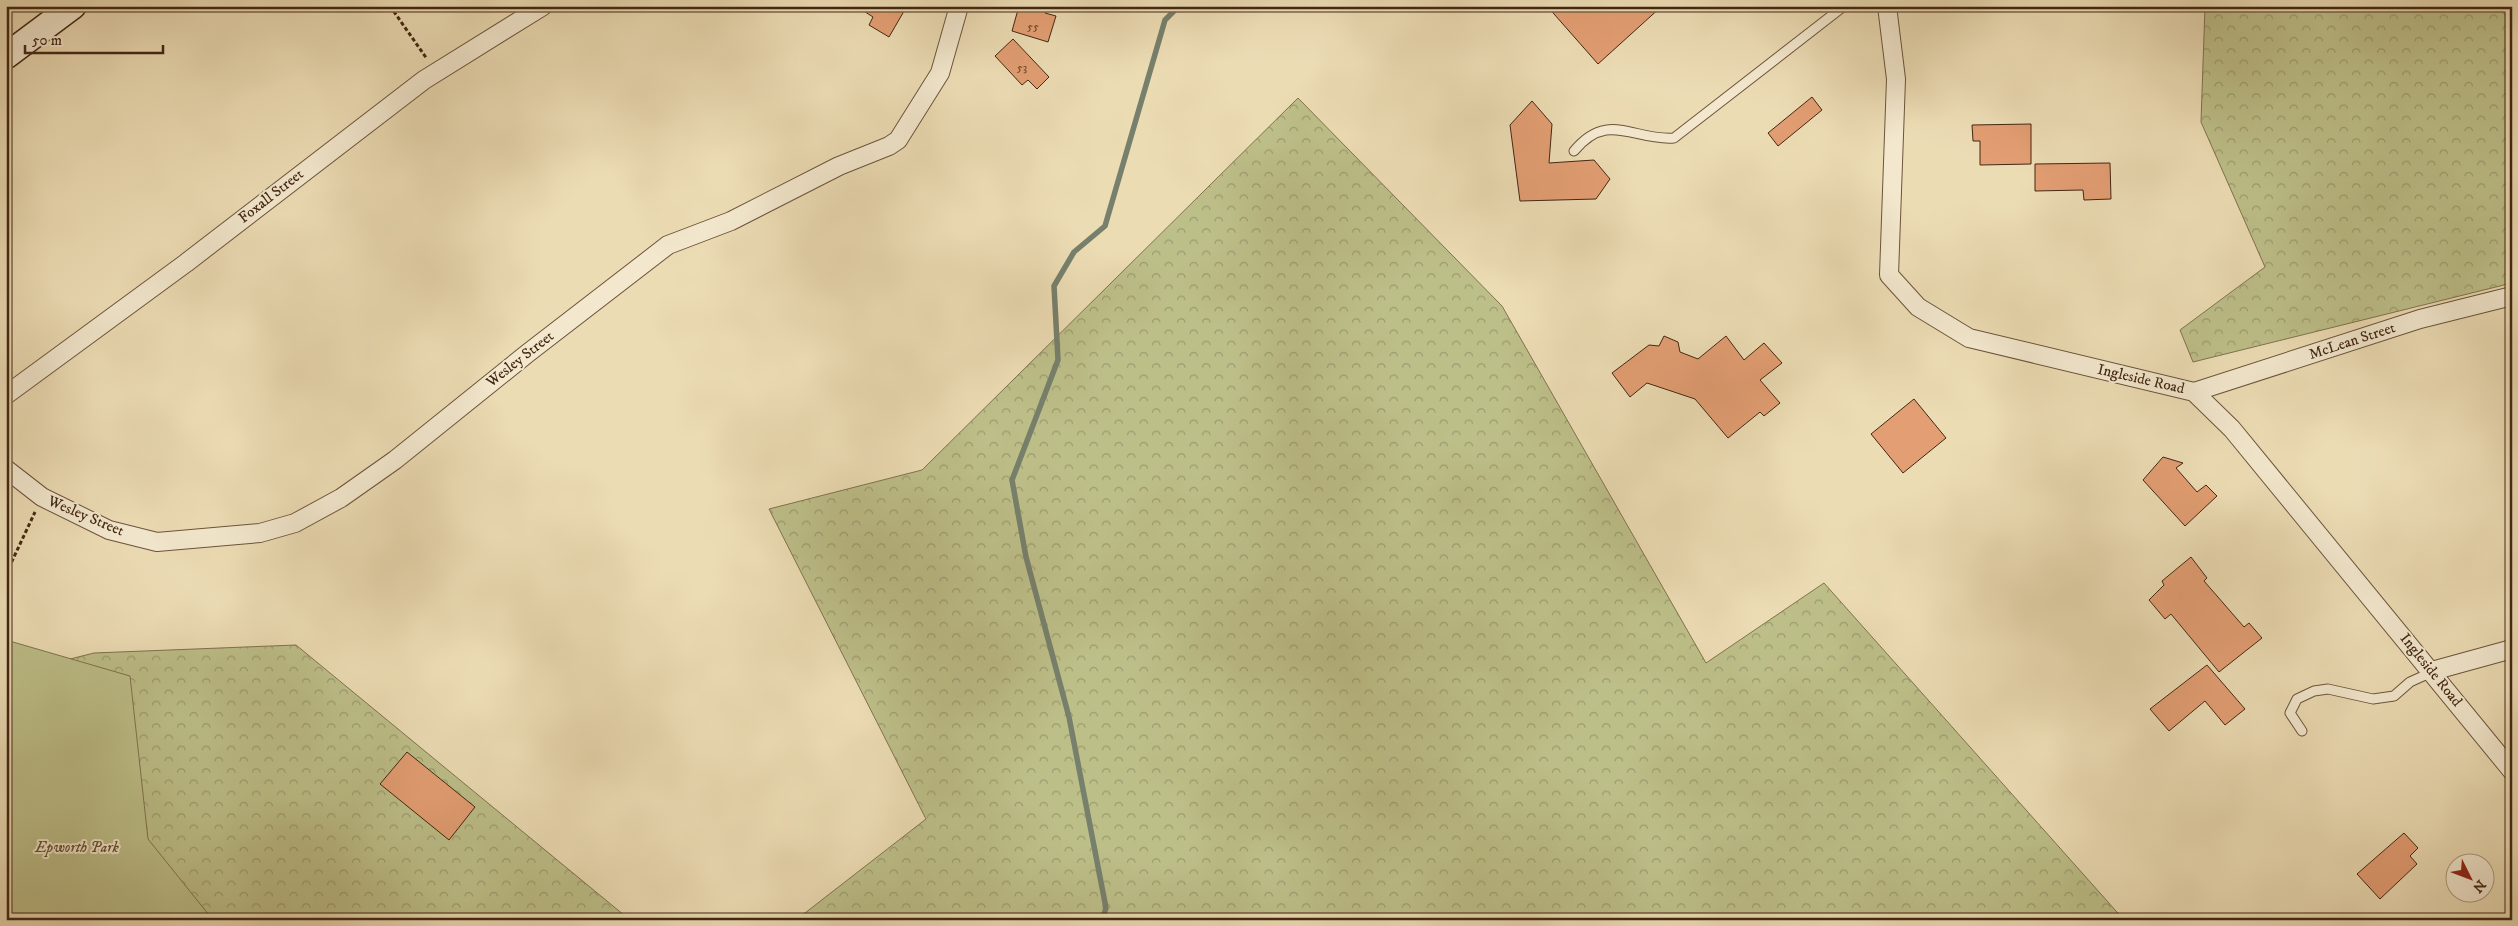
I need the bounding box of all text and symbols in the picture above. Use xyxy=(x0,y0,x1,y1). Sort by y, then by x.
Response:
house number: 55 xyxy=(1027,19,1039,34)
scale bar xyxy=(25,22,162,54)
text: 50 m xyxy=(32,31,62,50)
house number: 53 xyxy=(1017,60,1027,75)
street label: Foxall Street xyxy=(235,165,308,227)
street label: McLean Street xyxy=(2306,318,2398,364)
street label: Wesley Street xyxy=(482,327,558,392)
street label: Ingleside Road xyxy=(2096,360,2187,398)
street label: Wesley Street xyxy=(44,491,127,541)
street label: Ingleside Road xyxy=(2396,629,2467,711)
park label: Epworth Park xyxy=(34,838,120,857)
north arrow xyxy=(2446,854,2496,904)
text: N xyxy=(2468,876,2489,897)

